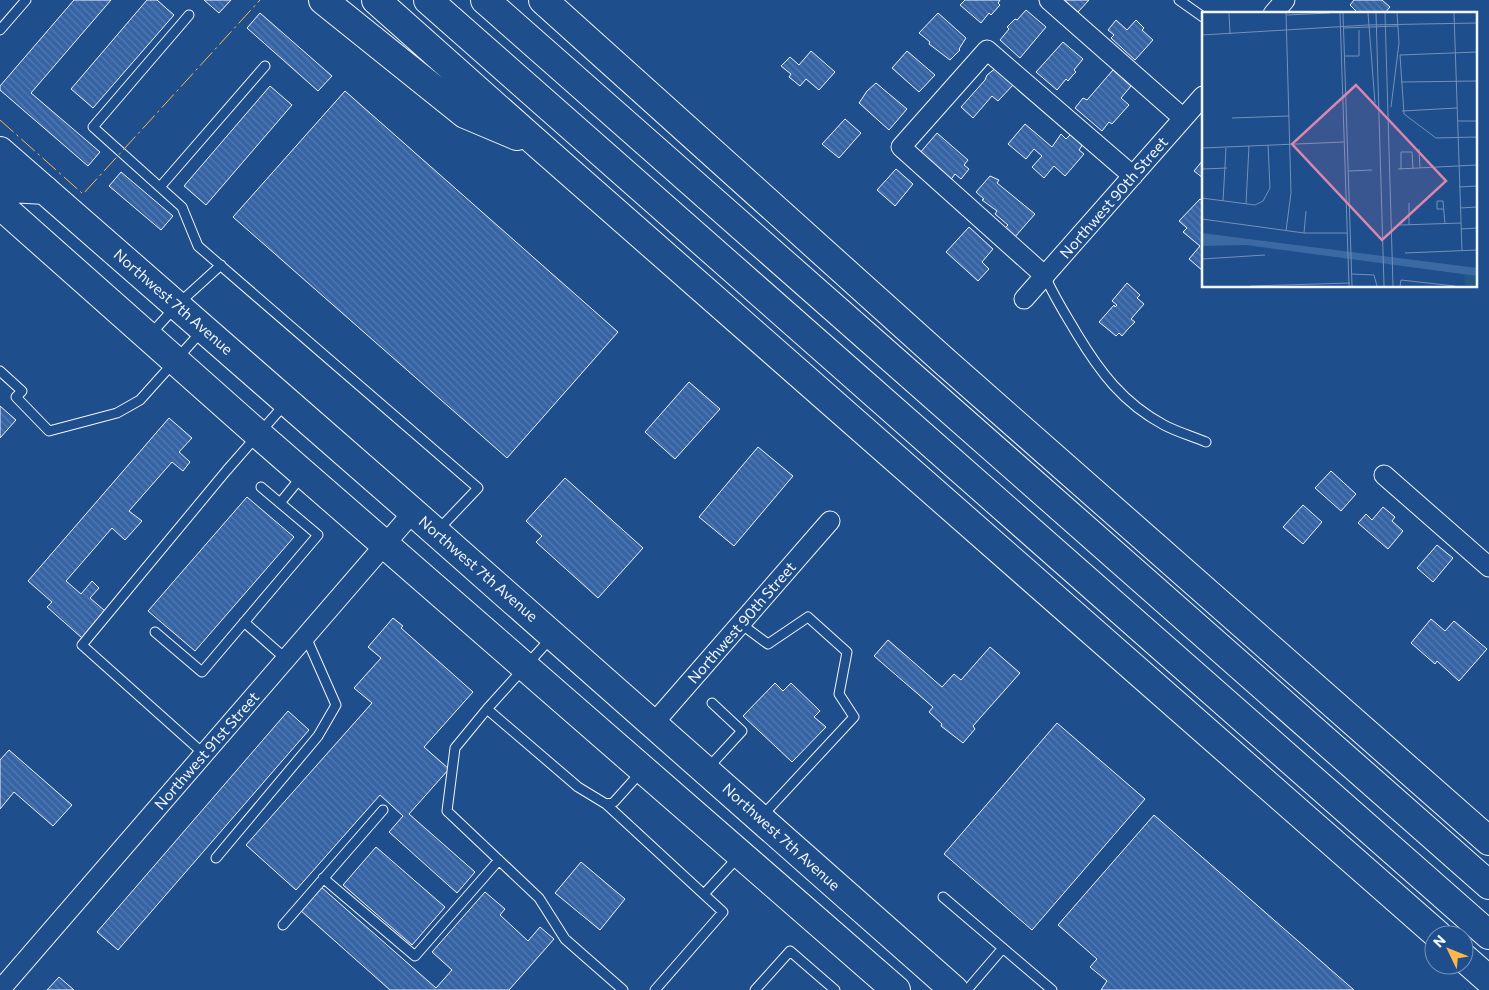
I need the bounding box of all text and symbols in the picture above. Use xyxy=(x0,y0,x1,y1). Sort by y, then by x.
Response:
inset map xyxy=(1202,12,1476,288)
street label: Northwest 90th Street xyxy=(1056,133,1171,262)
street label: Northwest 7th Avenue xyxy=(110,245,237,358)
street label: Northwest 7th Avenue xyxy=(415,512,542,625)
street label: Northwest 90th Street xyxy=(684,558,799,687)
street label: Northwest 91st Street xyxy=(150,688,262,813)
street label: Northwest 7th Avenue xyxy=(719,779,844,894)
north arrow xyxy=(1424,925,1474,975)
text: N xyxy=(1429,931,1449,950)

